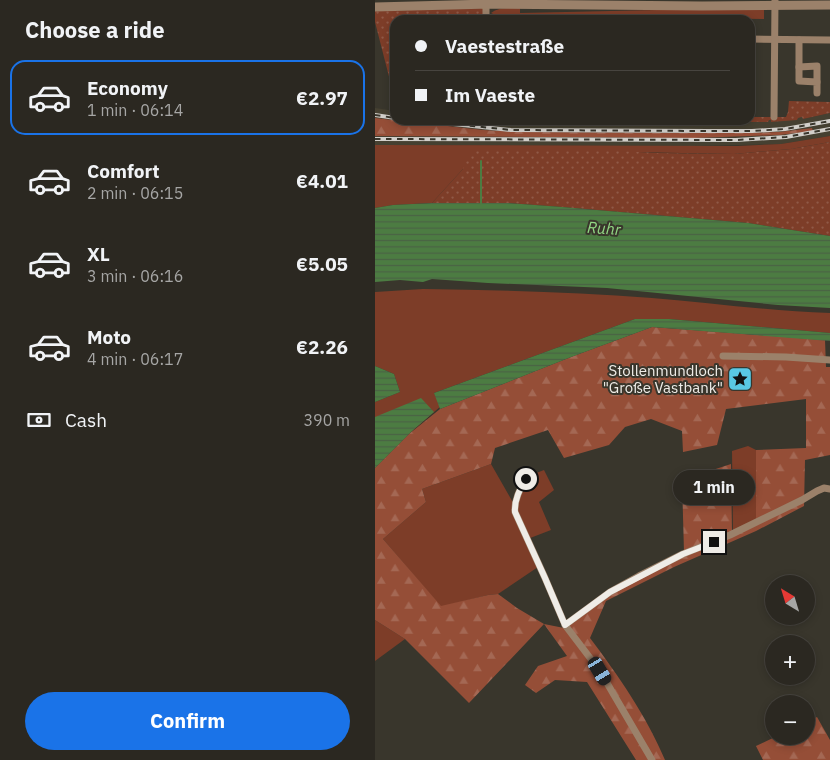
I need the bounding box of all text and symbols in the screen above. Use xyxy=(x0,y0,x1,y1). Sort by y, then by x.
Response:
text: Choose a ride xyxy=(25,15,165,44)
text: Vaestestraße xyxy=(445,34,564,58)
icon: car xyxy=(27,75,72,120)
text: Economy xyxy=(87,76,168,100)
text: Im Vaeste xyxy=(445,83,535,107)
text: €2.97 xyxy=(296,86,348,110)
text: 1 min · 06:14 xyxy=(87,100,183,120)
icon: car xyxy=(27,158,72,203)
text: Comfort xyxy=(87,159,160,183)
text: €4.01 xyxy=(296,169,348,193)
text: 2 min · 06:15 xyxy=(87,183,183,203)
water label: Ruhr xyxy=(587,217,623,239)
icon: car xyxy=(27,241,72,286)
text: XL xyxy=(87,242,110,266)
text: €5.05 xyxy=(296,252,348,276)
text: 3 min · 06:16 xyxy=(87,266,183,286)
icon: car xyxy=(27,324,72,369)
text: Moto xyxy=(87,325,131,349)
text: €2.26 xyxy=(296,335,348,359)
text: 4 min · 06:17 xyxy=(87,349,183,369)
place label: Stollenmundloch "Große Vastbank" xyxy=(603,361,723,397)
place icon: Stollenmundloch "Große Vastbank" xyxy=(727,366,753,392)
icon: cash xyxy=(25,406,53,434)
text: Cash xyxy=(65,408,107,432)
text: 390 m xyxy=(303,410,350,430)
route start xyxy=(515,468,537,490)
callout: 1 min xyxy=(673,470,755,504)
text: 1 min xyxy=(693,477,735,497)
route end xyxy=(703,531,725,553)
north arrow xyxy=(765,575,815,625)
map controls xyxy=(765,575,815,745)
button: + xyxy=(765,635,815,685)
car xyxy=(585,654,614,688)
button: Confirm xyxy=(25,692,350,750)
button: − xyxy=(765,695,815,745)

